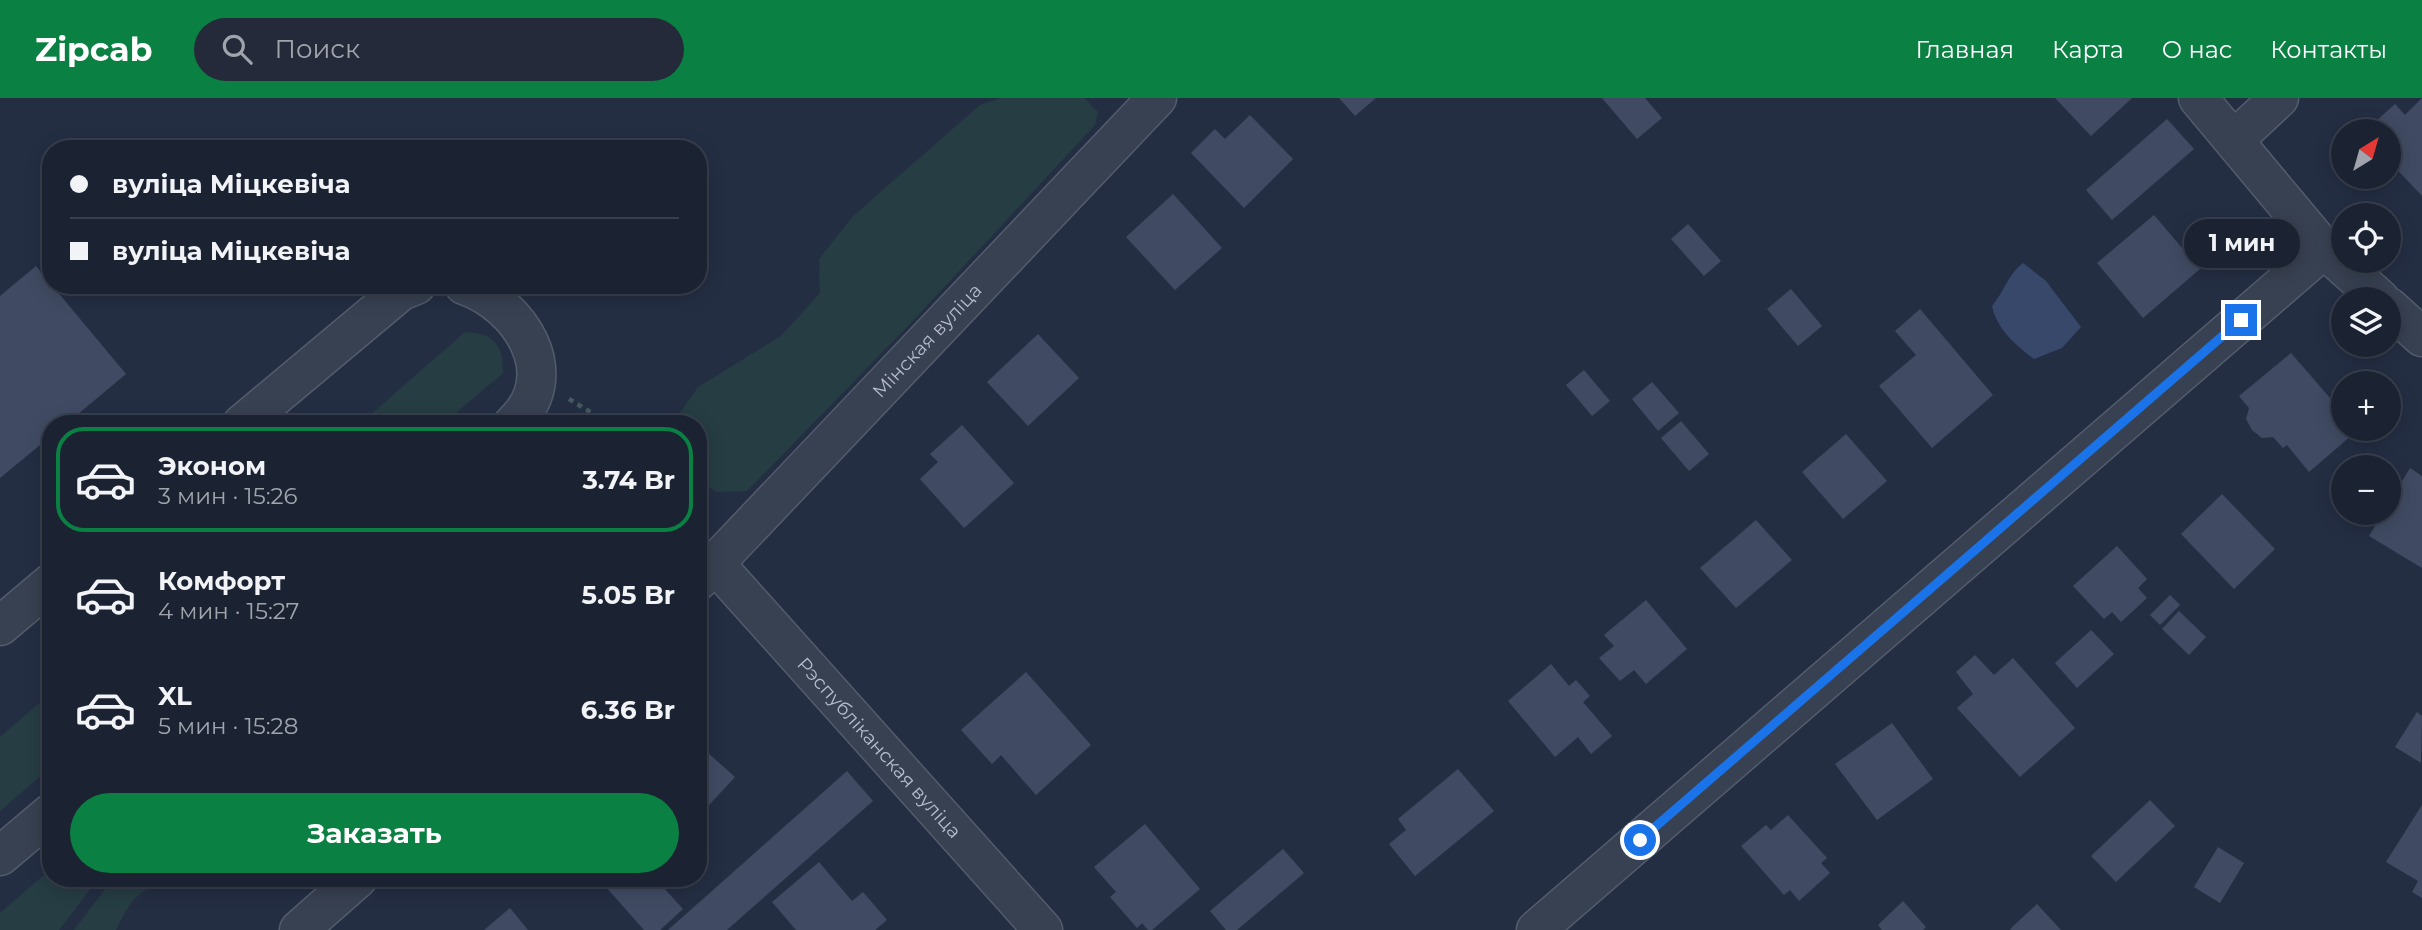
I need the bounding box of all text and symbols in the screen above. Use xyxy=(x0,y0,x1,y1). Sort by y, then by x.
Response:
search box xyxy=(194,18,684,81)
text: Zipcab xyxy=(35,29,152,69)
icon: search xyxy=(218,30,256,68)
text: Поиск xyxy=(274,33,360,65)
text: Главная xyxy=(1916,35,2014,64)
text: Карта xyxy=(2052,35,2124,64)
text: О нас xyxy=(2162,35,2232,64)
text: Контакты xyxy=(2270,35,2387,64)
north arrow xyxy=(2331,119,2401,189)
map controls xyxy=(2331,119,2401,525)
text: вуліца Міцкевіча xyxy=(112,168,350,200)
button: locate xyxy=(2331,203,2401,273)
callout: 1 мин xyxy=(2183,218,2299,268)
text: 1 мин xyxy=(2209,229,2275,257)
text: вуліца Міцкевіча xyxy=(112,235,350,267)
street label: Мінская вуліца xyxy=(867,279,986,402)
button: layers xyxy=(2331,287,2401,357)
route end xyxy=(2225,304,2257,336)
button: + xyxy=(2331,371,2401,441)
icon: car xyxy=(74,448,137,511)
text: Эконом xyxy=(158,450,266,482)
button: − xyxy=(2331,455,2401,525)
text: 3.74 Br xyxy=(582,464,675,496)
text: 3 мин · 15:26 xyxy=(158,482,298,510)
icon: car xyxy=(74,563,137,626)
text: Комфорт xyxy=(158,565,285,597)
text: 5.05 Br xyxy=(581,579,675,611)
text: 4 мин · 15:27 xyxy=(158,597,299,625)
street label: Рэспубліканская вуліца xyxy=(793,652,966,842)
icon: car xyxy=(74,678,137,741)
text: XL xyxy=(158,680,192,712)
text: 6.36 Br xyxy=(581,694,675,726)
text: 5 мин · 15:28 xyxy=(158,712,298,740)
button: Заказать xyxy=(70,793,679,873)
route start xyxy=(1624,824,1656,856)

